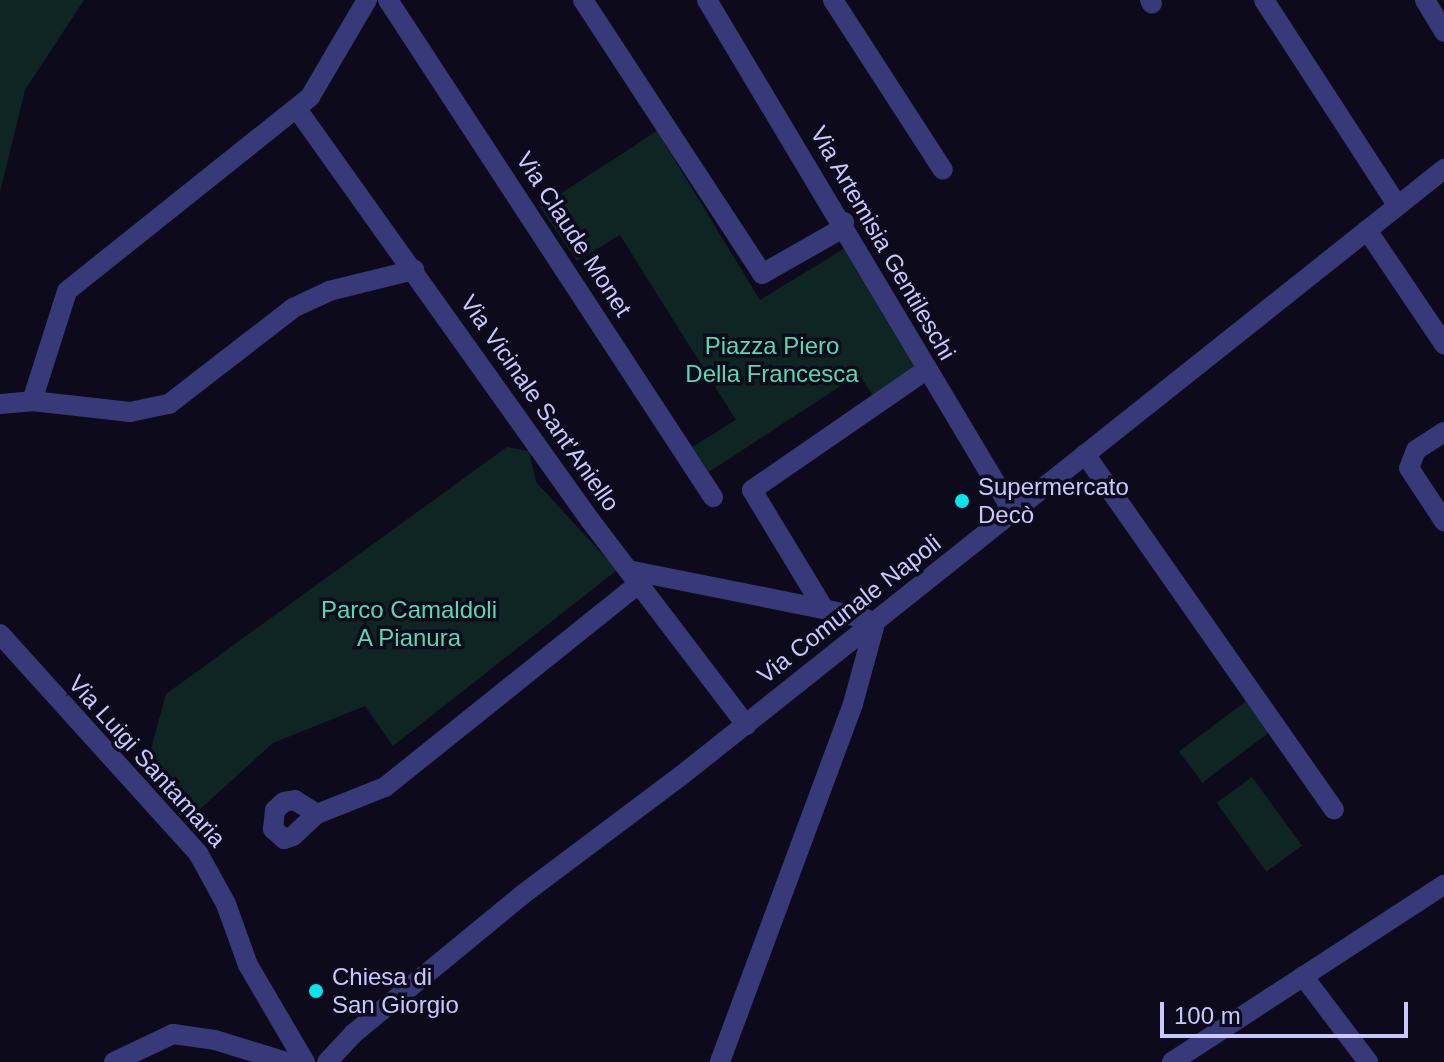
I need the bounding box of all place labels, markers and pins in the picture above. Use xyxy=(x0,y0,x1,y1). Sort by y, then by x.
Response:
place label: Supermercato Decò xyxy=(978,473,1129,529)
marker: Supermercato Decò xyxy=(953,492,971,510)
place label: Chiesa di San Giorgio xyxy=(332,963,459,1019)
marker: Chiesa di San Giorgio xyxy=(307,982,325,1000)

